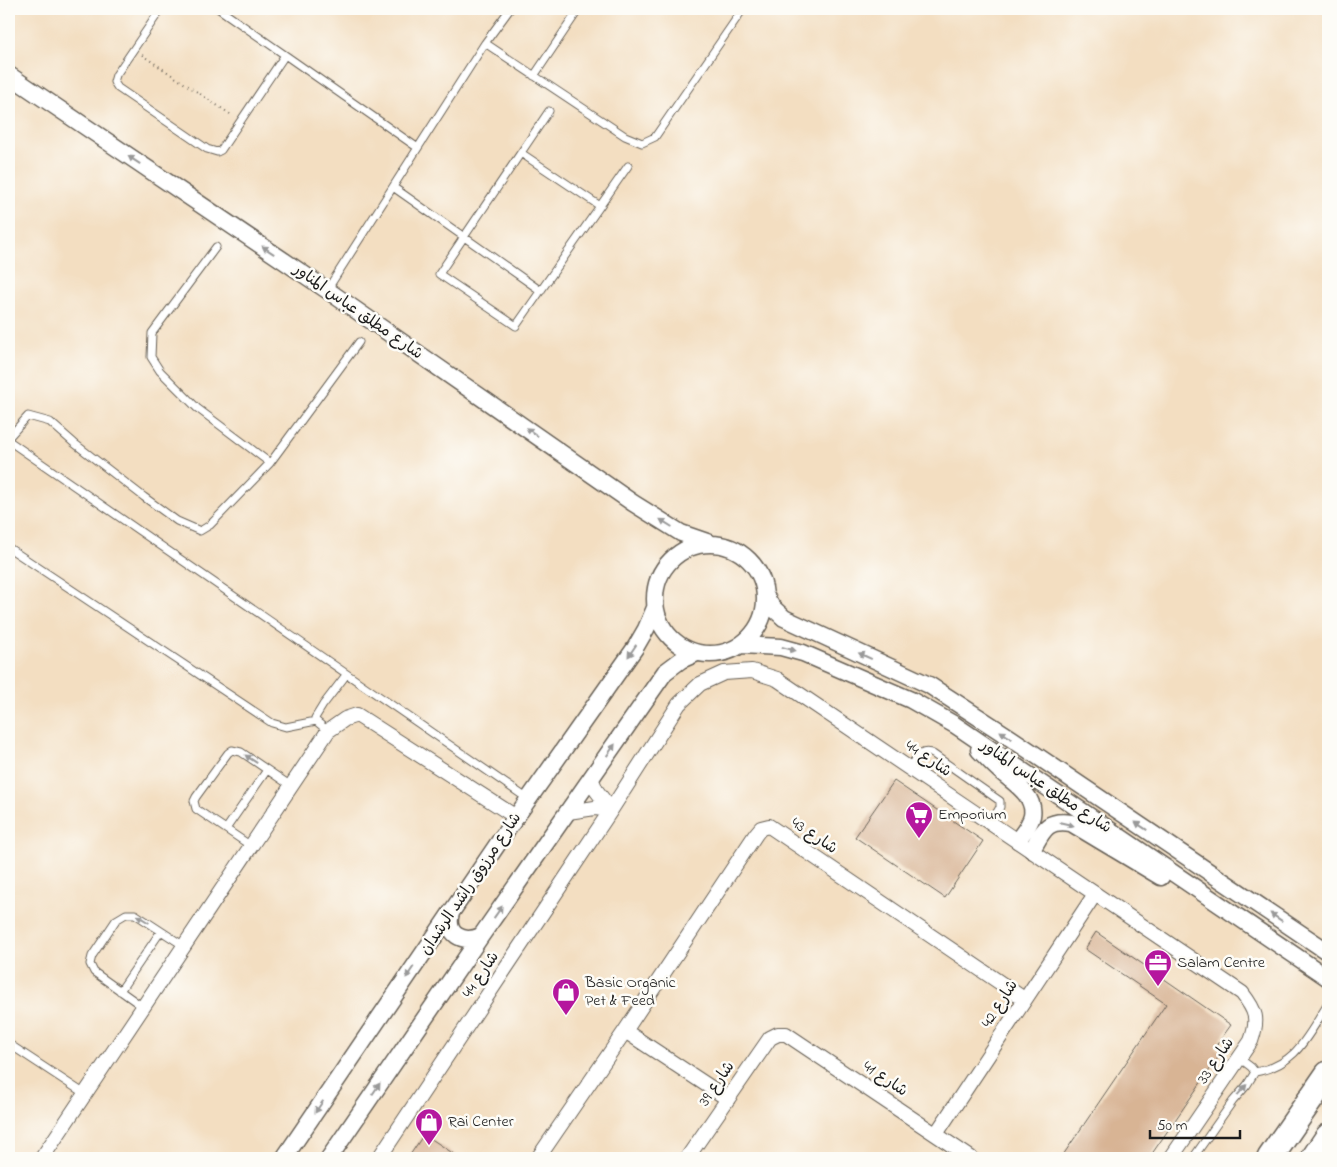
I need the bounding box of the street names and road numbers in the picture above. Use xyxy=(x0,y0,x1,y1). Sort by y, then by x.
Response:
street label: شارع مطلق عباس المناور xyxy=(287,257,428,366)
street label: شارع مطلق عباس المناور xyxy=(974,733,1116,840)
street label: شارع 44 xyxy=(900,735,956,783)
street label: شارع مرزوق راشد الرشدان xyxy=(414,808,528,960)
street label: شارع 43 xyxy=(786,812,842,860)
street label: شارع 44 xyxy=(457,947,505,1003)
street label: شارع 42 xyxy=(975,975,1025,1033)
street label: شارع 33 xyxy=(1192,1033,1240,1089)
street label: شارع 41 xyxy=(857,1055,913,1103)
street label: شارع 39 xyxy=(693,1057,741,1111)

